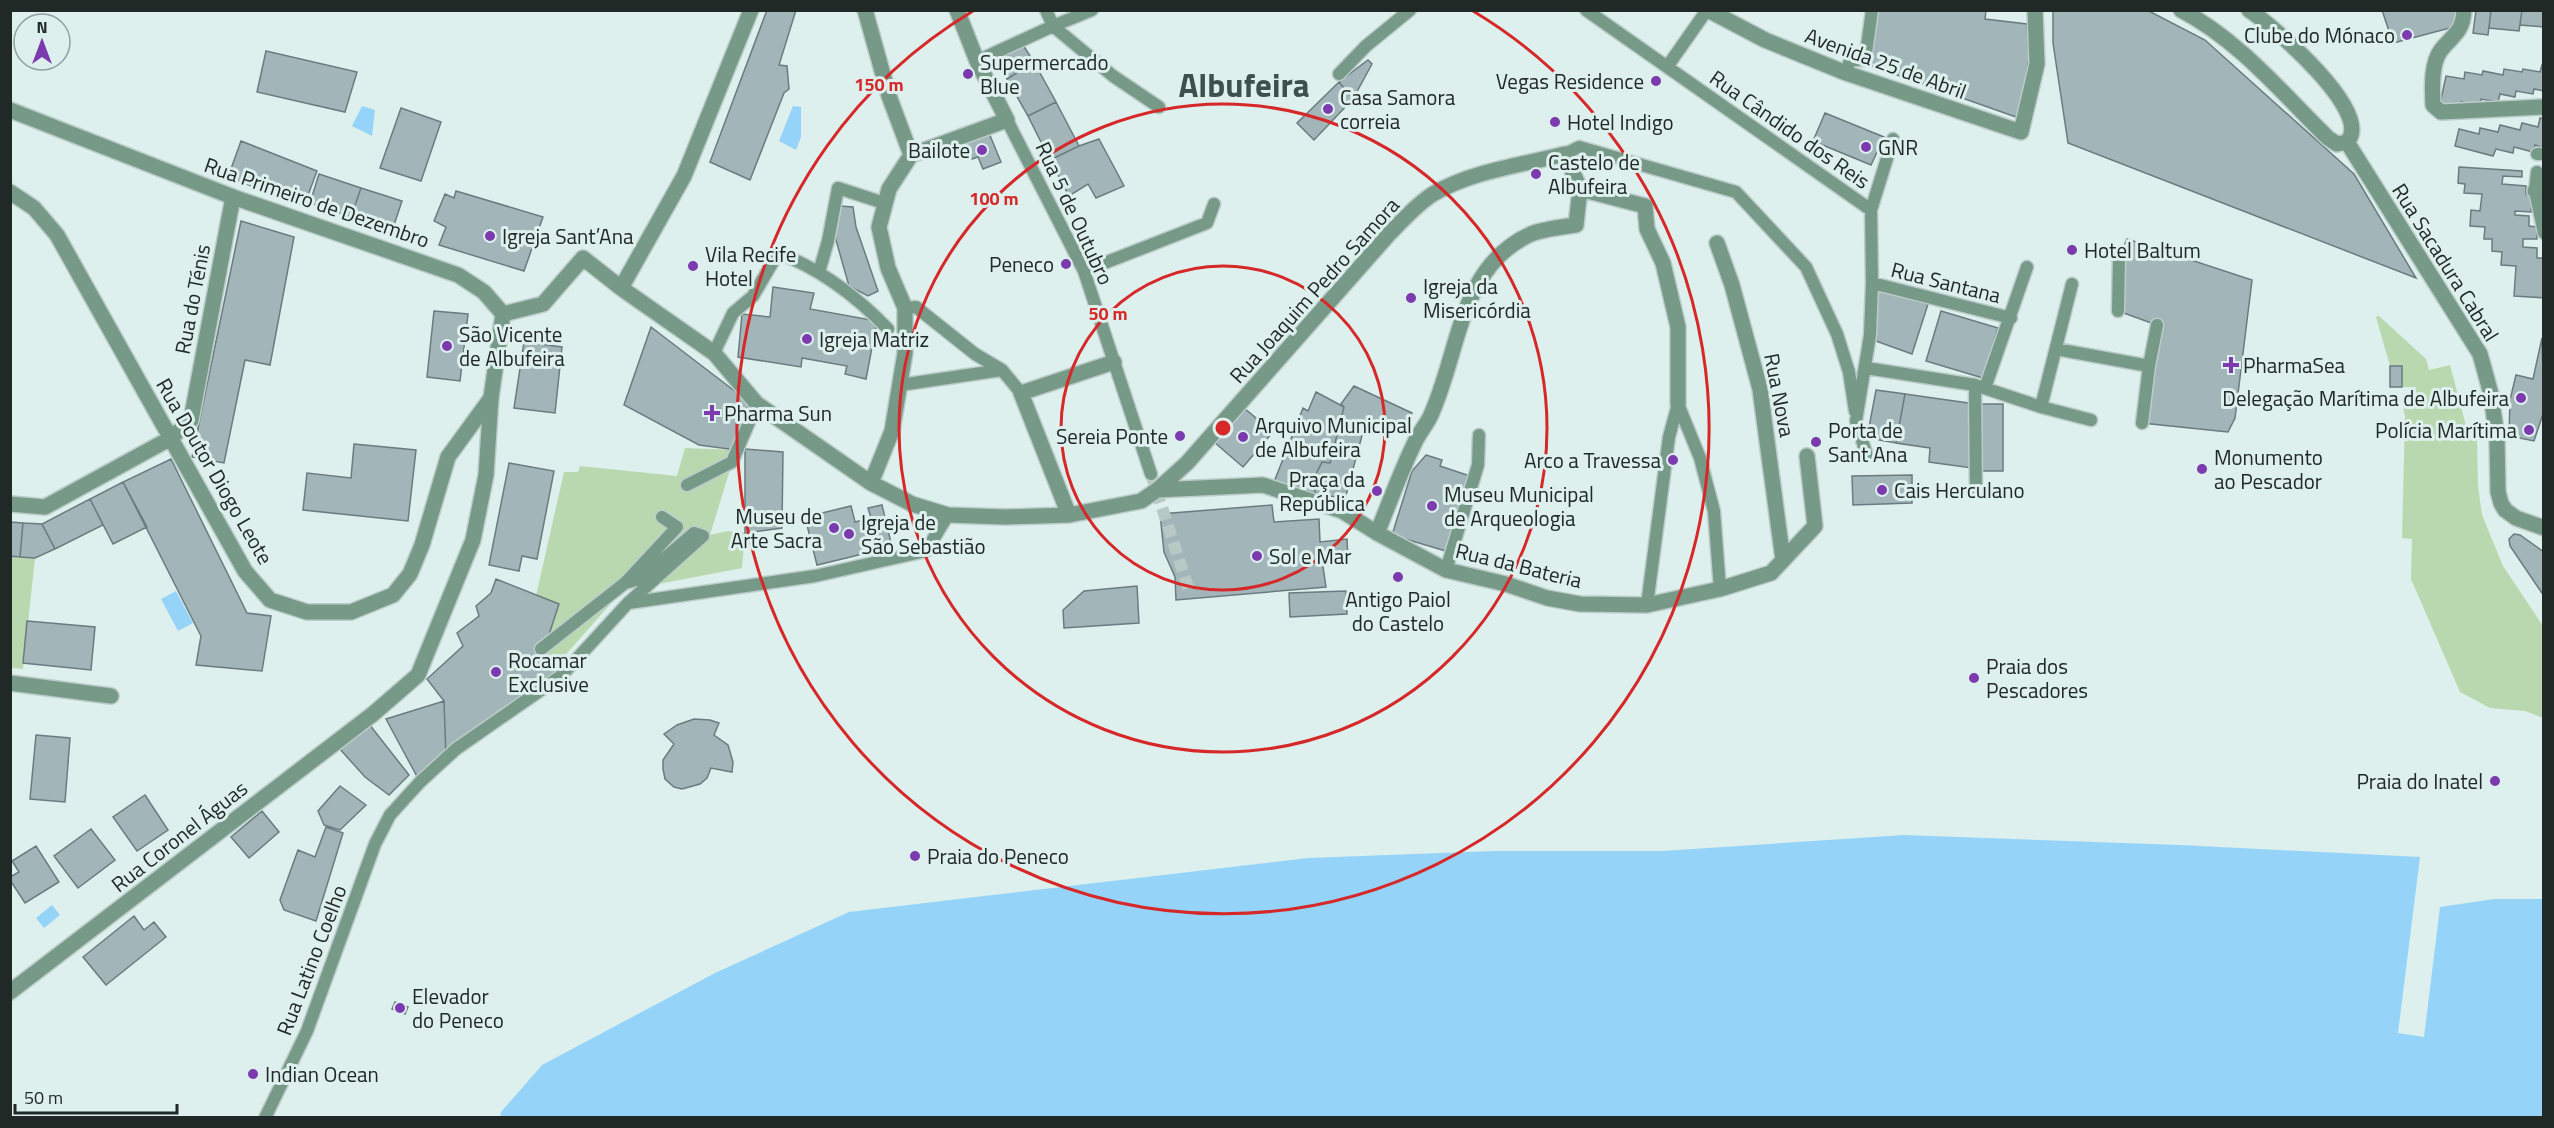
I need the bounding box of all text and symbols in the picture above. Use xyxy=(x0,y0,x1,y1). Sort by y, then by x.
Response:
north arrow xyxy=(12,12,72,72)
text: N xyxy=(36,15,48,39)
street label: Avenida 25 de Abril xyxy=(1801,19,1971,107)
place label: Clube do Mónaco xyxy=(2244,19,2395,51)
marker: Clube do Mónaco xyxy=(2400,28,2414,42)
place label: Supermercado Blue xyxy=(980,46,1109,102)
district label: Albufeira xyxy=(1178,60,1310,110)
street label: Rua Cândido dos Reis xyxy=(1703,62,1877,196)
place label: Vegas Residence xyxy=(1496,65,1644,97)
marker: Supermercado Blue xyxy=(961,67,975,81)
text: 150 m xyxy=(854,71,904,98)
marker: Vegas Residence xyxy=(1649,74,1663,88)
place label: Casa Samora correia xyxy=(1340,81,1456,137)
marker: Casa Samora correia xyxy=(1321,102,1335,116)
place label: Hotel Indigo xyxy=(1567,106,1674,138)
marker: Hotel Indigo xyxy=(1548,115,1562,129)
place label: GNR xyxy=(1878,131,1918,163)
place label: Bailote xyxy=(908,134,970,166)
street label: Rua 5 de Outubro xyxy=(1028,136,1122,290)
marker: GNR xyxy=(1859,140,1873,154)
marker: Bailote xyxy=(975,143,989,157)
place label: Castelo de Albufeira xyxy=(1548,146,1640,202)
street label: Rua Primeiro de Dezembro xyxy=(200,148,434,256)
marker: Castelo de Albufeira xyxy=(1529,167,1543,181)
street label: Rua Sacadura Cabral xyxy=(2384,177,2508,347)
text: 100 m xyxy=(969,185,1019,212)
street label: Rua Joaquim Pedro Samora xyxy=(1222,189,1407,390)
place label: Igreja Sant’Ana xyxy=(502,220,634,252)
marker: Igreja Sant’Ana xyxy=(483,229,497,243)
place label: Hotel Baltum xyxy=(2084,234,2201,266)
place label: Vila Recife Hotel xyxy=(705,238,796,294)
street label: Rua do Ténis xyxy=(166,241,218,357)
marker: Hotel Baltum xyxy=(2065,243,2079,257)
place label: Peneco xyxy=(989,248,1054,280)
street label: Rua Santana xyxy=(1888,253,2005,311)
marker: Peneco xyxy=(1059,257,1073,271)
marker: Vila Recife Hotel xyxy=(686,259,700,273)
place label: Igreja da Misericórdia xyxy=(1423,270,1531,326)
marker: Igreja da Misericórdia xyxy=(1404,291,1418,305)
text: 50 m xyxy=(1088,300,1128,327)
place label: São Vicente de Albufeira xyxy=(459,318,565,374)
place label: Igreja Matriz xyxy=(819,323,929,355)
marker: Igreja Matriz xyxy=(800,332,814,346)
marker: São Vicente de Albufeira xyxy=(440,339,454,353)
place label: PharmaSea xyxy=(2243,349,2346,381)
street label: Rua Nova xyxy=(1756,350,1804,440)
marker: PharmaSea xyxy=(2224,358,2238,372)
street label: Rua Doutor Diogo Leote xyxy=(148,372,282,570)
place label: Delegação Marítima de Albufeira xyxy=(2222,382,2509,414)
marker: Delegação Marítima de Albufeira xyxy=(2514,391,2528,405)
place label: Pharma Sun xyxy=(724,397,832,429)
marker: Pharma Sun xyxy=(705,406,719,420)
place label: Arquivo Municipal de Albufeira xyxy=(1255,409,1412,465)
place label: Porta de Sant Ana xyxy=(1828,414,1908,470)
place label: Polícia Marítima xyxy=(2375,414,2517,446)
centre of rings xyxy=(1213,418,1233,438)
place label: Sereia Ponte xyxy=(1056,420,1168,452)
marker: Polícia Marítima xyxy=(2522,423,2536,437)
marker: Sereia Ponte xyxy=(1173,429,1187,443)
marker: Arquivo Municipal de Albufeira xyxy=(1236,430,1250,444)
marker: Porta de Sant Ana xyxy=(1809,435,1823,449)
place label: Monumento ao Pescador xyxy=(2214,441,2323,497)
place label: Arco a Travessa xyxy=(1524,444,1661,476)
marker: Arco a Travessa xyxy=(1666,453,1680,467)
marker: Monumento ao Pescador xyxy=(2195,462,2209,476)
place label: Praça da República xyxy=(1279,463,1365,519)
place label: Cais Herculano xyxy=(1894,474,2025,506)
place label: Museu Municipal de Arqueologia xyxy=(1444,478,1594,534)
marker: Cais Herculano xyxy=(1875,483,1889,497)
marker: Praça da República xyxy=(1370,484,1384,498)
marker: Museu Municipal de Arqueologia xyxy=(1425,499,1439,513)
place label: Museu de Arte Sacra xyxy=(731,500,822,556)
place label: Igreja de São Sebastião xyxy=(861,506,986,562)
marker: Museu de Arte Sacra xyxy=(827,521,841,535)
marker: Igreja de São Sebastião xyxy=(842,527,856,541)
street label: Rua da Bateria xyxy=(1452,534,1586,596)
place label: Sol e Mar xyxy=(1269,540,1352,572)
marker: Sol e Mar xyxy=(1250,549,1264,563)
marker: Antigo Paiol do Castelo xyxy=(1391,570,1405,584)
place label: Antigo Paiol do Castelo xyxy=(1345,583,1451,639)
place label: Rocamar Exclusive xyxy=(508,644,589,700)
place label: Praia dos Pescadores xyxy=(1986,650,2088,706)
marker: Rocamar Exclusive xyxy=(489,665,503,679)
marker: Praia dos Pescadores xyxy=(1967,671,1981,685)
place label: Praia do Inatel xyxy=(2356,765,2483,797)
street label: Rua Coronel Águas xyxy=(104,772,254,900)
marker: Praia do Inatel xyxy=(2488,774,2502,788)
place label: Praia do Peneco xyxy=(927,840,1069,872)
marker: Praia do Peneco xyxy=(908,849,922,863)
street label: Rua Latino Coelho xyxy=(268,880,354,1040)
place label: Elevador do Peneco xyxy=(412,980,504,1036)
marker: Elevador do Peneco xyxy=(393,1001,407,1015)
place label: Indian Ocean xyxy=(265,1058,379,1090)
marker: Indian Ocean xyxy=(246,1067,260,1081)
scale bar xyxy=(15,1077,177,1115)
text: 50 m xyxy=(24,1084,63,1111)

